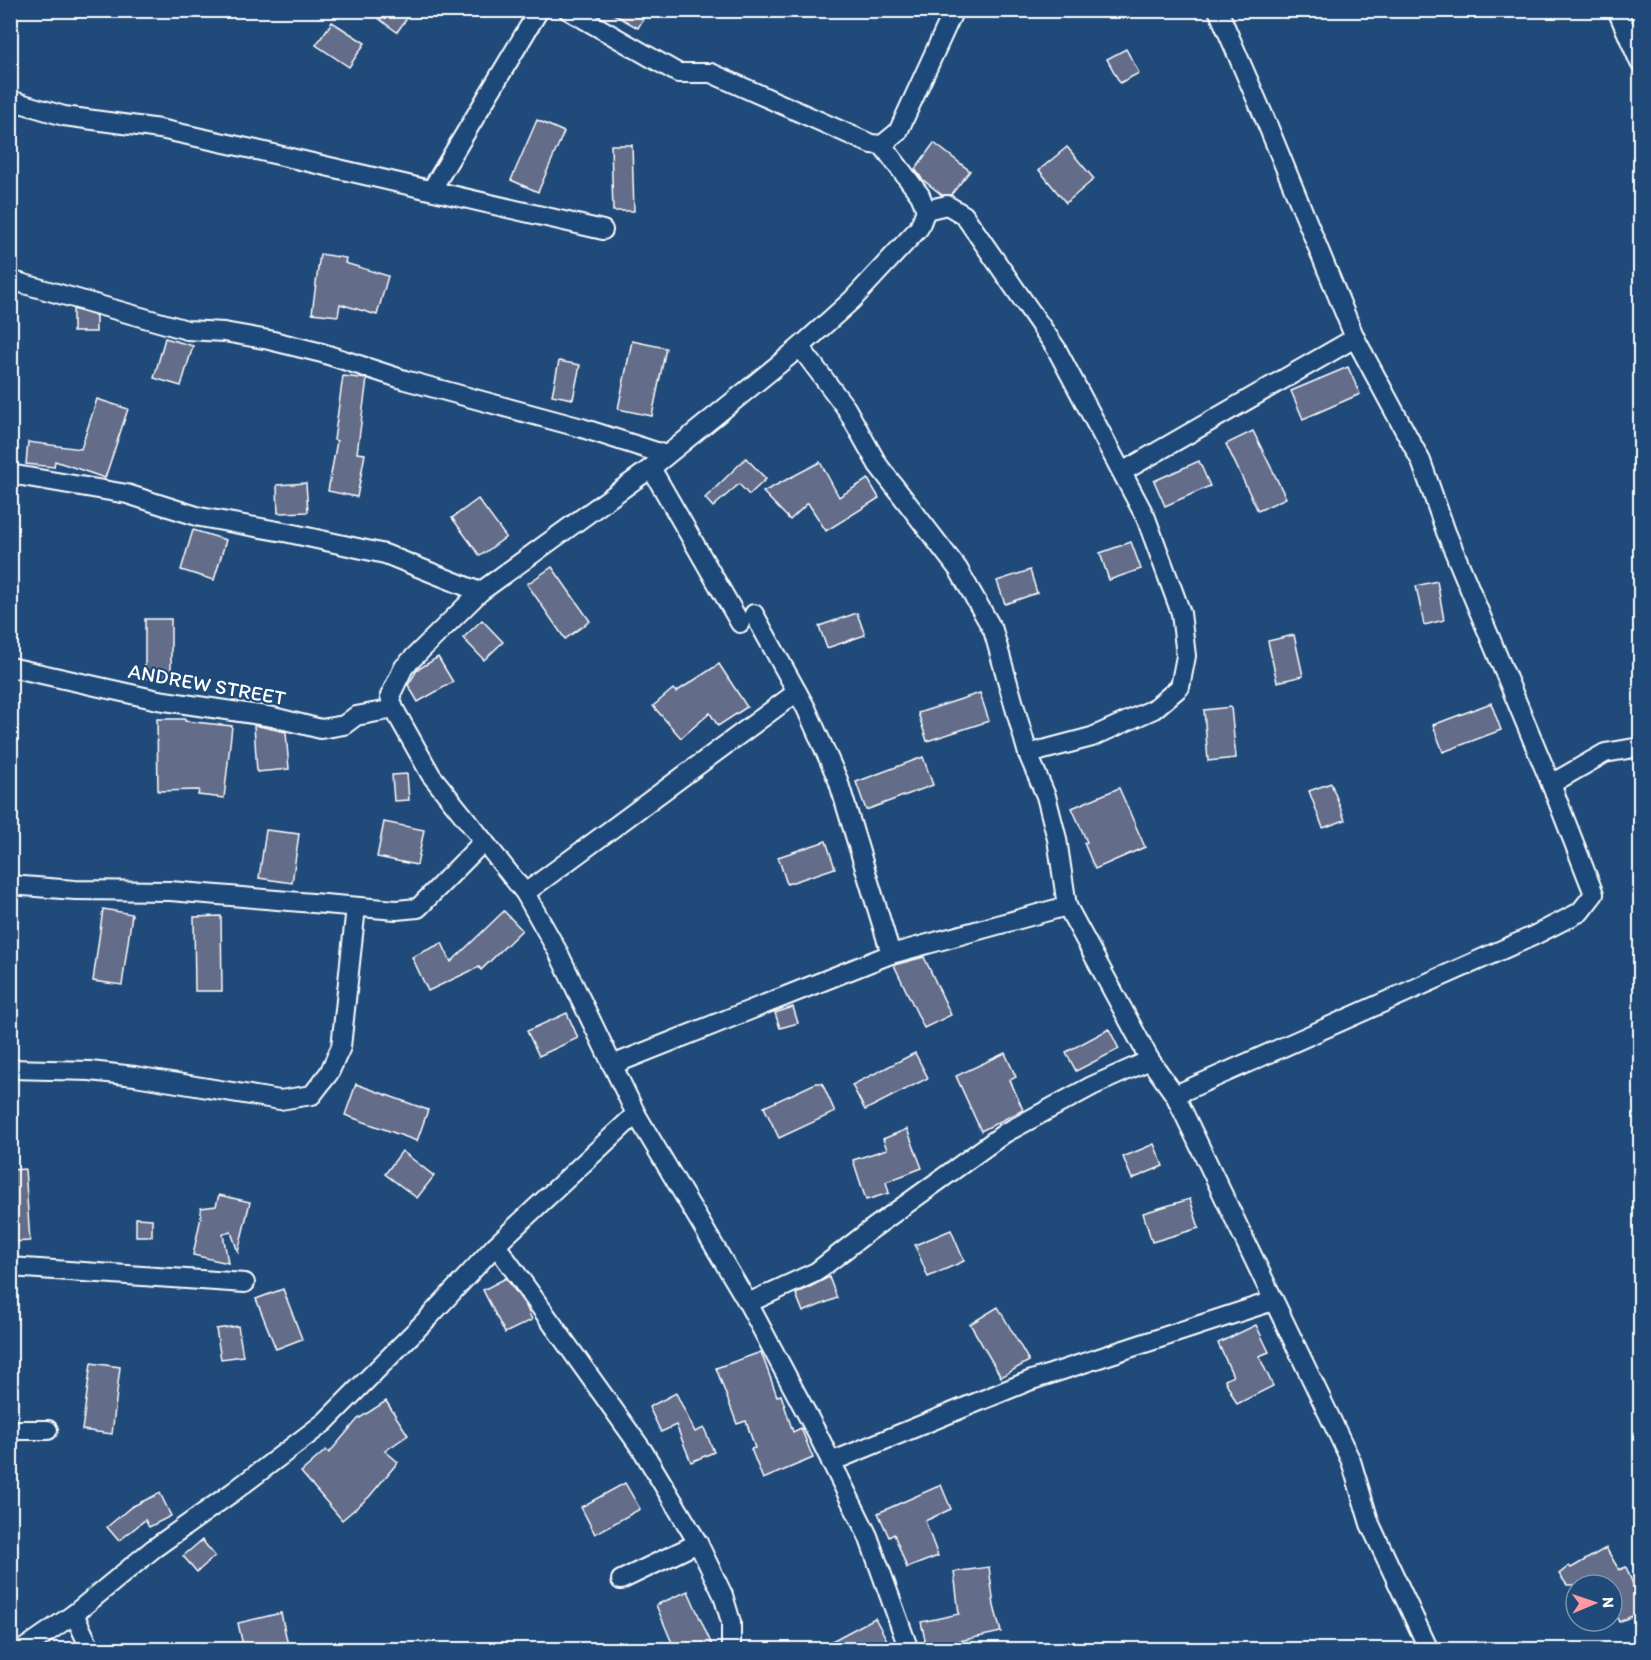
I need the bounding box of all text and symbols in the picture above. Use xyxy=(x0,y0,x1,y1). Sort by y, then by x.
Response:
street label: ANDREW STREET xyxy=(126,658,288,710)
north arrow xyxy=(1564,1573,1624,1633)
text: N xyxy=(1599,1597,1618,1608)

